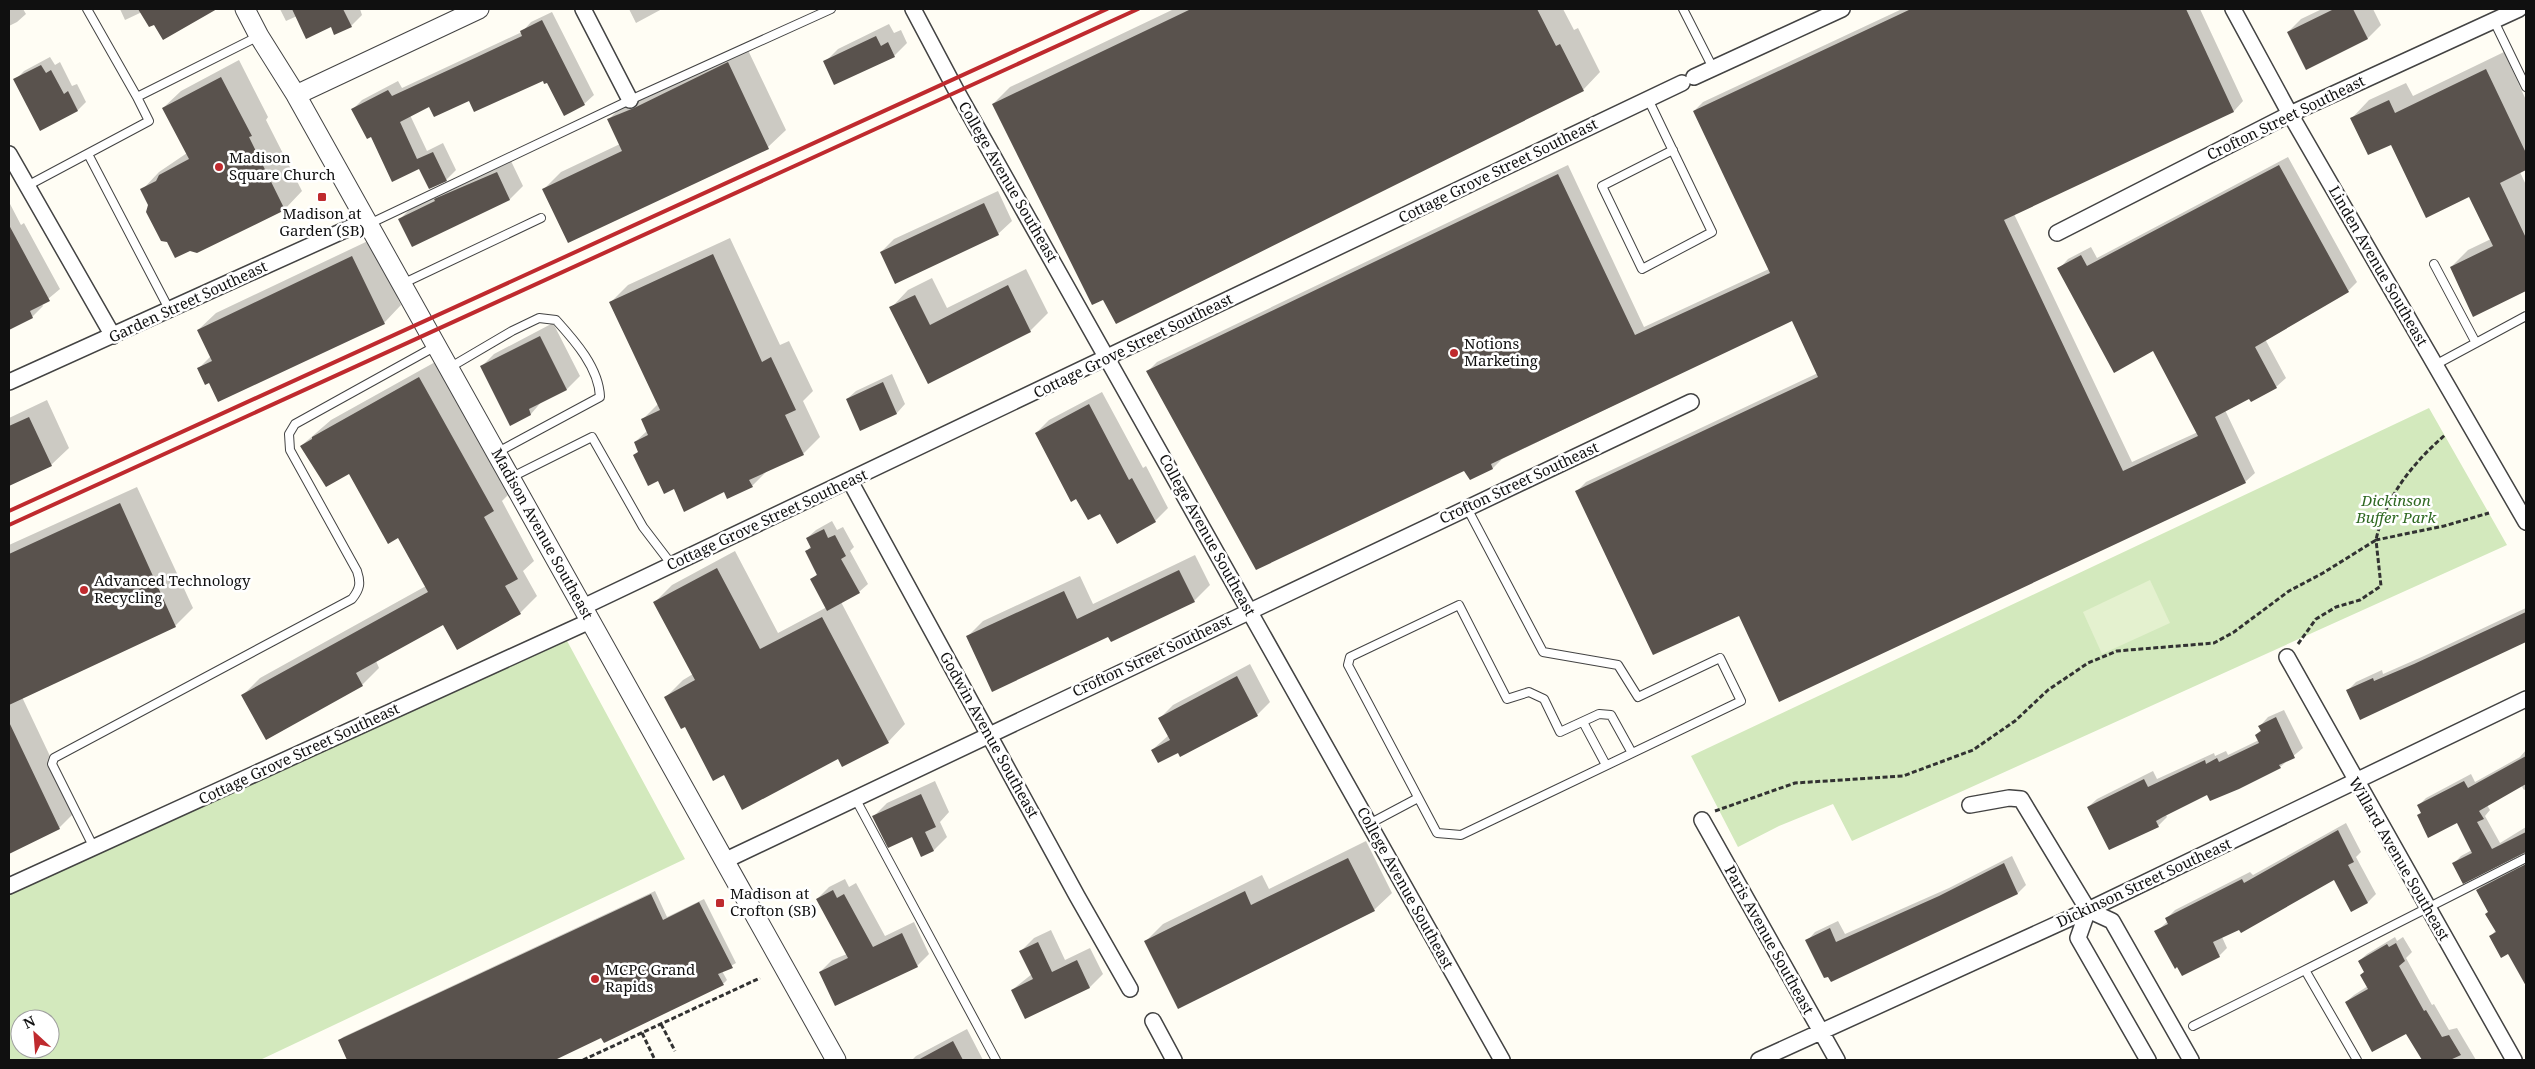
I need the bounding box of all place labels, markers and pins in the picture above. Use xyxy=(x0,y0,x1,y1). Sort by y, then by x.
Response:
place label: Madison Square Church xyxy=(229,147,336,184)
marker: Madison Square Church xyxy=(213,161,225,173)
marker: Madison at Garden (SB) xyxy=(316,191,328,203)
place label: Madison at Garden (SB) xyxy=(279,203,365,240)
place label: Notions Marketing xyxy=(1464,333,1538,370)
marker: Notions Marketing xyxy=(1448,347,1460,359)
place label: Advanced Technology Recycling xyxy=(94,570,251,607)
marker: Advanced Technology Recycling xyxy=(78,584,90,596)
place label: Madison at Crofton (SB) xyxy=(730,883,816,920)
marker: Madison at Crofton (SB) xyxy=(714,897,726,909)
place label: MCPC Grand Rapids xyxy=(605,959,695,996)
marker: MCPC Grand Rapids xyxy=(589,973,601,985)

